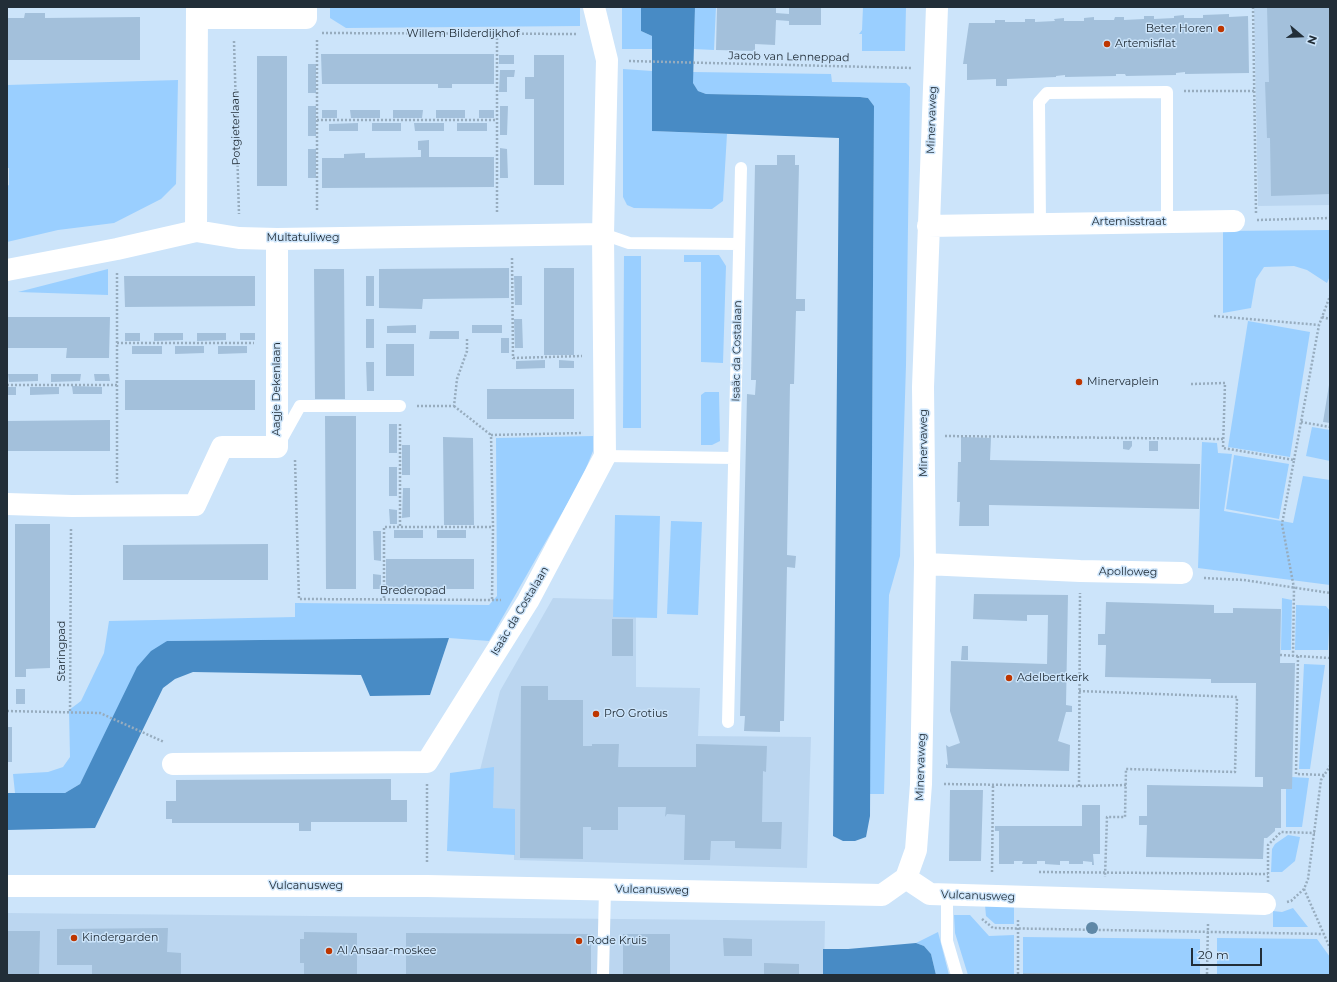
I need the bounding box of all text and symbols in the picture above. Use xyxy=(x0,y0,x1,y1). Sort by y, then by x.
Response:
north arrow xyxy=(1281,16,1321,56)
place label: Beter Horen xyxy=(1146,22,1213,36)
marker: Beter Horen xyxy=(1216,24,1226,34)
street label: Willem Bilderdijkhof xyxy=(407,27,519,41)
text: N xyxy=(1304,33,1320,46)
place label: Artemisflat xyxy=(1115,37,1176,51)
marker: Artemisflat xyxy=(1102,39,1112,49)
street label: Jacob van Lenneppad xyxy=(728,49,850,65)
street label: Minervaweg xyxy=(924,86,940,154)
street label: Potgieterlaan xyxy=(229,91,243,165)
street label: Artemisstraat xyxy=(1092,215,1166,229)
street label: Multatuliweg xyxy=(267,231,339,245)
street label: Isaäc da Costalaan xyxy=(730,300,744,402)
street label: Aagje Dekenlaan xyxy=(270,342,284,436)
place label: Minervaplein xyxy=(1087,375,1159,389)
marker: Minervaplein xyxy=(1074,377,1084,387)
street label: Minervaweg xyxy=(917,409,931,477)
street label: Isaäc da Costalaan xyxy=(488,564,552,658)
street label: Apolloweg xyxy=(1099,565,1157,579)
street label: Brederopad xyxy=(380,584,446,598)
street label: Staringpad xyxy=(55,620,69,682)
place label: Adelbertkerk xyxy=(1017,671,1089,685)
marker: Adelbertkerk xyxy=(1004,673,1014,683)
place label: PrO Grotius xyxy=(604,707,668,721)
marker: PrO Grotius xyxy=(591,709,601,719)
street label: Minervaweg xyxy=(913,733,929,801)
street label: Vulcanusweg xyxy=(269,879,343,893)
street label: Vulcanusweg xyxy=(615,883,689,897)
street label: Vulcanusweg xyxy=(941,888,1015,904)
place label: Kindergarden xyxy=(82,931,158,945)
marker: Kindergarden xyxy=(69,933,79,943)
place label: Rode Kruis xyxy=(587,934,647,948)
marker: Rode Kruis xyxy=(574,936,584,946)
scale bar xyxy=(1193,940,1264,966)
place label: Al Ansaar-moskee xyxy=(337,944,436,958)
marker: Al Ansaar-moskee xyxy=(324,946,334,956)
text: 20 m xyxy=(1198,947,1229,962)

